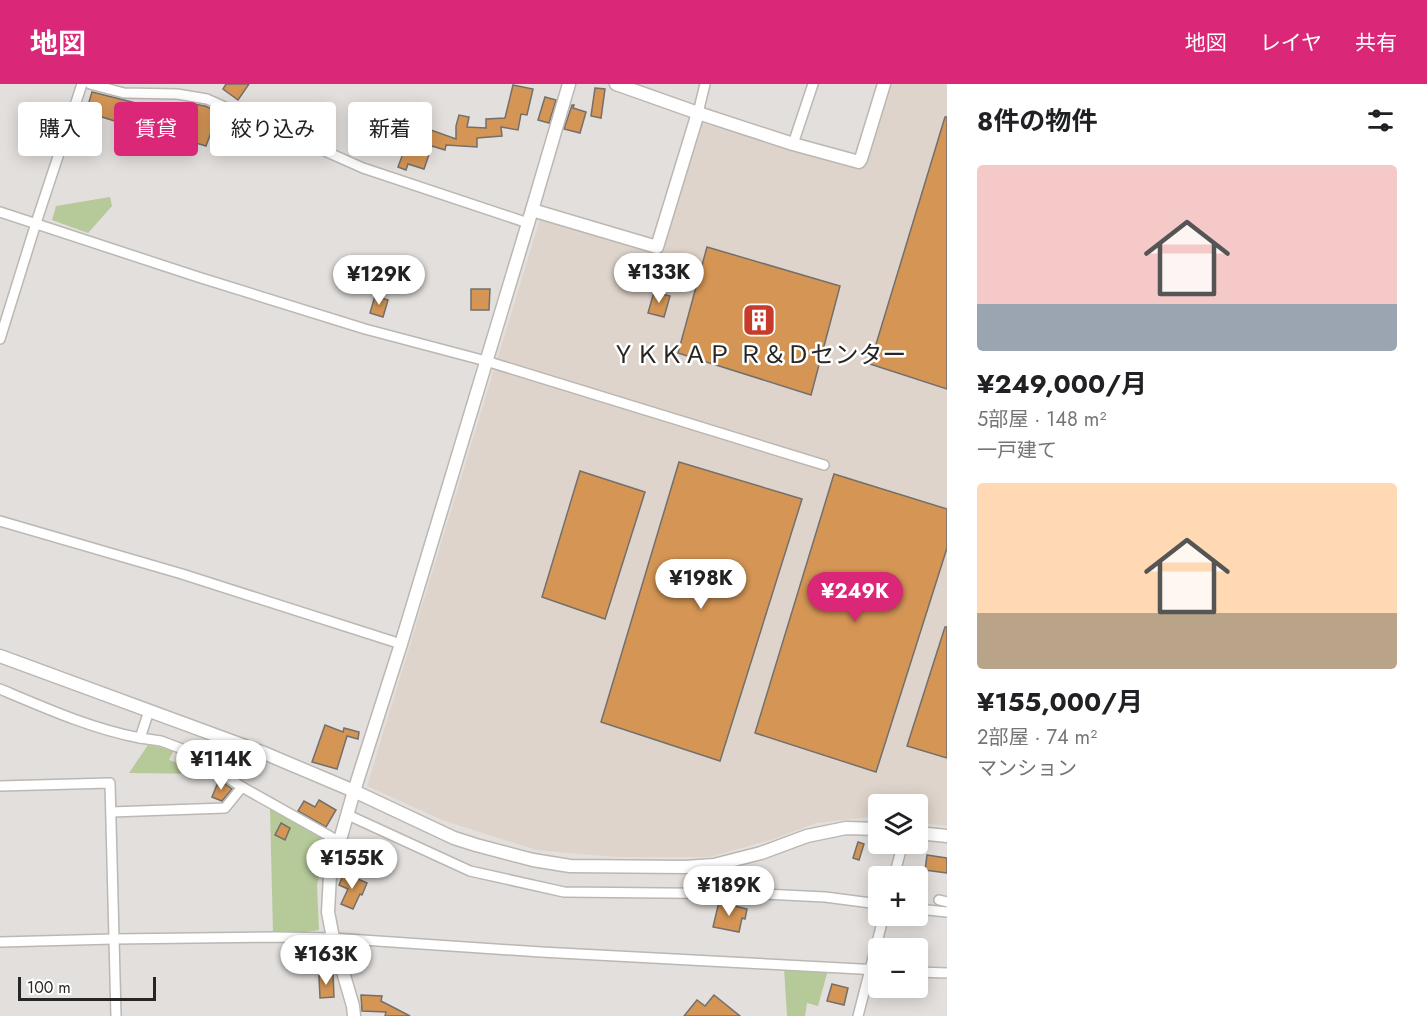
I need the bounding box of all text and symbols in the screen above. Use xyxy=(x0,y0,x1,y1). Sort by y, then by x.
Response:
text: 地図 xyxy=(30,23,86,64)
text: 地図 xyxy=(1185,28,1227,58)
text: レイヤ xyxy=(1260,28,1322,58)
text: 共有 xyxy=(1355,28,1397,58)
chip: 購入 xyxy=(18,102,102,156)
chip: 賃貸 xyxy=(114,102,198,156)
chip: 絞り込み xyxy=(210,102,336,156)
chip: 新着 xyxy=(348,102,432,156)
text: 8件の物件 xyxy=(977,102,1097,140)
icon: filters xyxy=(1364,104,1397,137)
icon: home xyxy=(1133,204,1241,312)
pin: ¥133K xyxy=(617,253,701,304)
pin: ¥129K xyxy=(337,255,421,306)
text: ¥133K xyxy=(628,258,690,287)
text: ¥129K xyxy=(347,260,411,289)
building icon: ＹＫＫＡＰ Ｒ＆Ｄセンター xyxy=(741,302,777,338)
place label: ＹＫＫＡＰ Ｒ＆Ｄセンター xyxy=(611,337,907,372)
text: ¥249,000/月 xyxy=(977,365,1147,403)
text: 5部屋 · 148 m² xyxy=(977,405,1106,434)
text: 一戸建て xyxy=(977,436,1057,465)
icon: home xyxy=(1133,522,1241,630)
pin: ¥198K xyxy=(659,559,743,610)
text: ¥198K xyxy=(669,564,733,593)
pin: ¥249K xyxy=(813,572,897,623)
text: ¥249K xyxy=(821,577,889,606)
text: ¥155,000/月 xyxy=(977,683,1143,721)
text: 2部屋 · 74 m² xyxy=(977,723,1097,752)
pin: ¥114K xyxy=(179,740,263,791)
text: ¥114K xyxy=(190,745,252,774)
text: マンション xyxy=(977,754,1077,783)
map controls xyxy=(868,794,928,998)
button: layers xyxy=(868,794,928,854)
pin: ¥155K xyxy=(310,839,394,890)
text: ¥155K xyxy=(320,844,384,873)
pin: ¥189K xyxy=(687,866,771,917)
button: + xyxy=(868,866,928,926)
text: ¥189K xyxy=(697,871,761,900)
pin: ¥163K xyxy=(284,935,368,986)
button: − xyxy=(868,938,928,998)
text: ¥163K xyxy=(294,940,358,969)
scale bar xyxy=(18,974,156,1002)
text: 100 m xyxy=(27,976,71,999)

